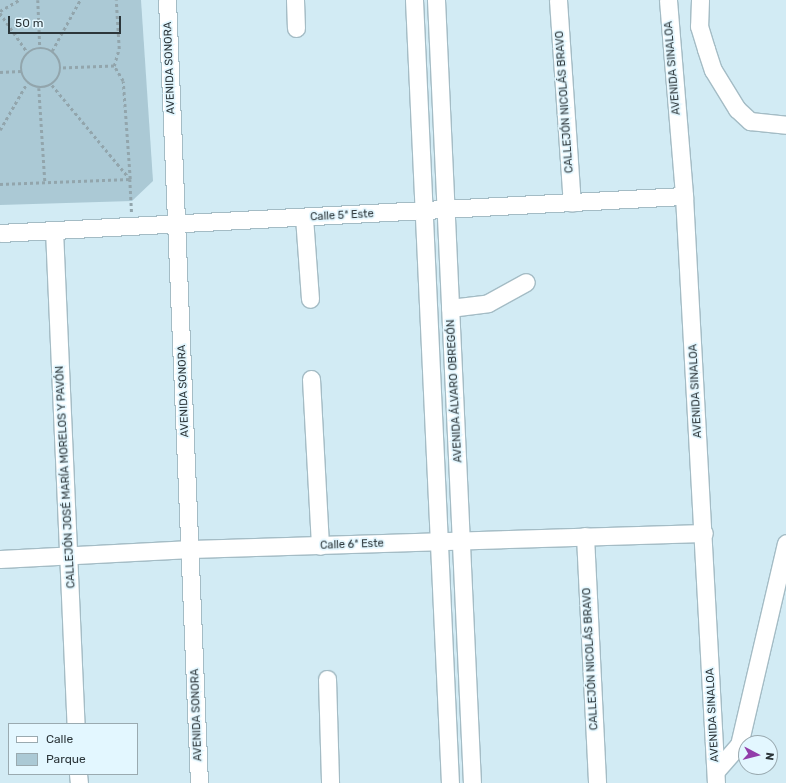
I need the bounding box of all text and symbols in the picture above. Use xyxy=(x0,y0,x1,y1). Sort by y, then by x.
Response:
scale bar xyxy=(10,8,123,34)
text: 50 m xyxy=(15,16,43,30)
street label: AVENIDA SINALOA xyxy=(662,20,684,116)
street label: AVENIDA SONORA xyxy=(162,21,178,115)
street label: CALLEJÓN NICOLÁS BRAVO xyxy=(553,30,577,174)
street label: Calle 5ª Este xyxy=(310,208,374,224)
street label: AVENIDA ÁLVARO OBREGÓN xyxy=(445,319,465,463)
street label: AVENIDA SINALOA xyxy=(687,343,705,439)
street label: AVENIDA SONORA xyxy=(176,344,192,438)
street label: CALLEJÓN JOSÉ MARÍA MORELOS Y PAVÓN xyxy=(54,365,78,589)
street label: Calle 6ª Este xyxy=(320,537,384,553)
street label: CALLEJÓN NICOLÁS BRAVO xyxy=(581,587,601,731)
street label: AVENIDA SINALOA xyxy=(704,667,722,763)
street label: AVENIDA SONORA xyxy=(189,668,205,762)
legend xyxy=(8,723,138,775)
text: Calle xyxy=(46,732,73,746)
north arrow xyxy=(738,735,778,775)
text: Parque xyxy=(46,752,86,766)
text: N xyxy=(762,752,776,761)

